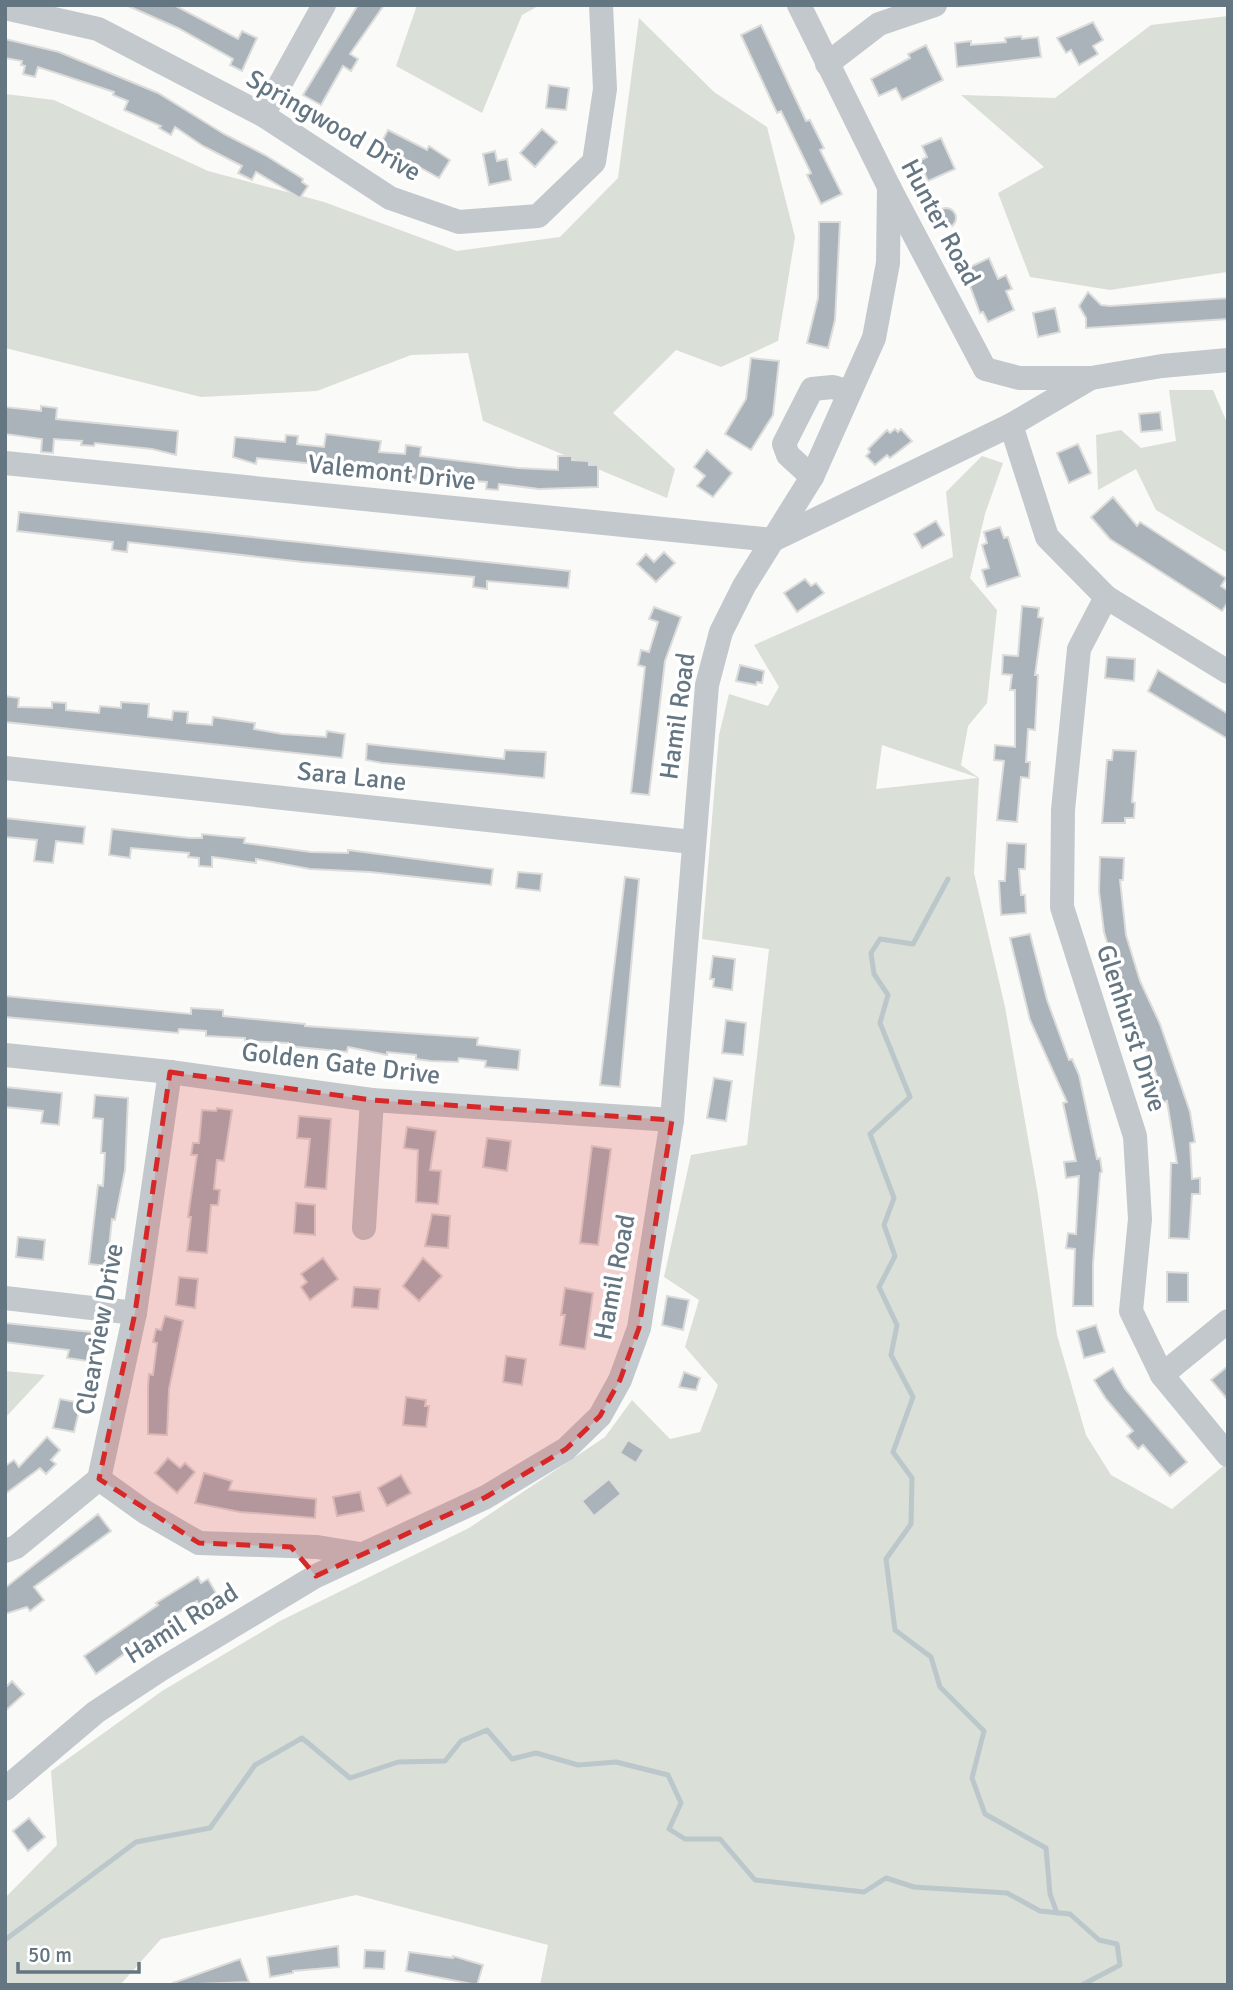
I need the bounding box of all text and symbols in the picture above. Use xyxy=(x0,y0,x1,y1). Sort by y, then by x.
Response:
street label: Springwood Drive xyxy=(240,63,427,189)
street label: Hunter Road xyxy=(893,154,987,291)
street label: Valemont Drive xyxy=(306,448,478,498)
street label: Hamil Road xyxy=(653,651,703,781)
street label: Sara Lane xyxy=(296,755,408,799)
street label: Glenhurst Drive xyxy=(1089,941,1173,1116)
street label: Golden Gate Drive xyxy=(240,1036,442,1092)
street label: Hamil Road xyxy=(587,1212,643,1343)
street label: Clearview Drive xyxy=(69,1241,131,1417)
street label: Hamil Road xyxy=(119,1576,244,1671)
scale bar xyxy=(18,1930,138,1974)
text: 50 m xyxy=(28,1942,72,1968)

